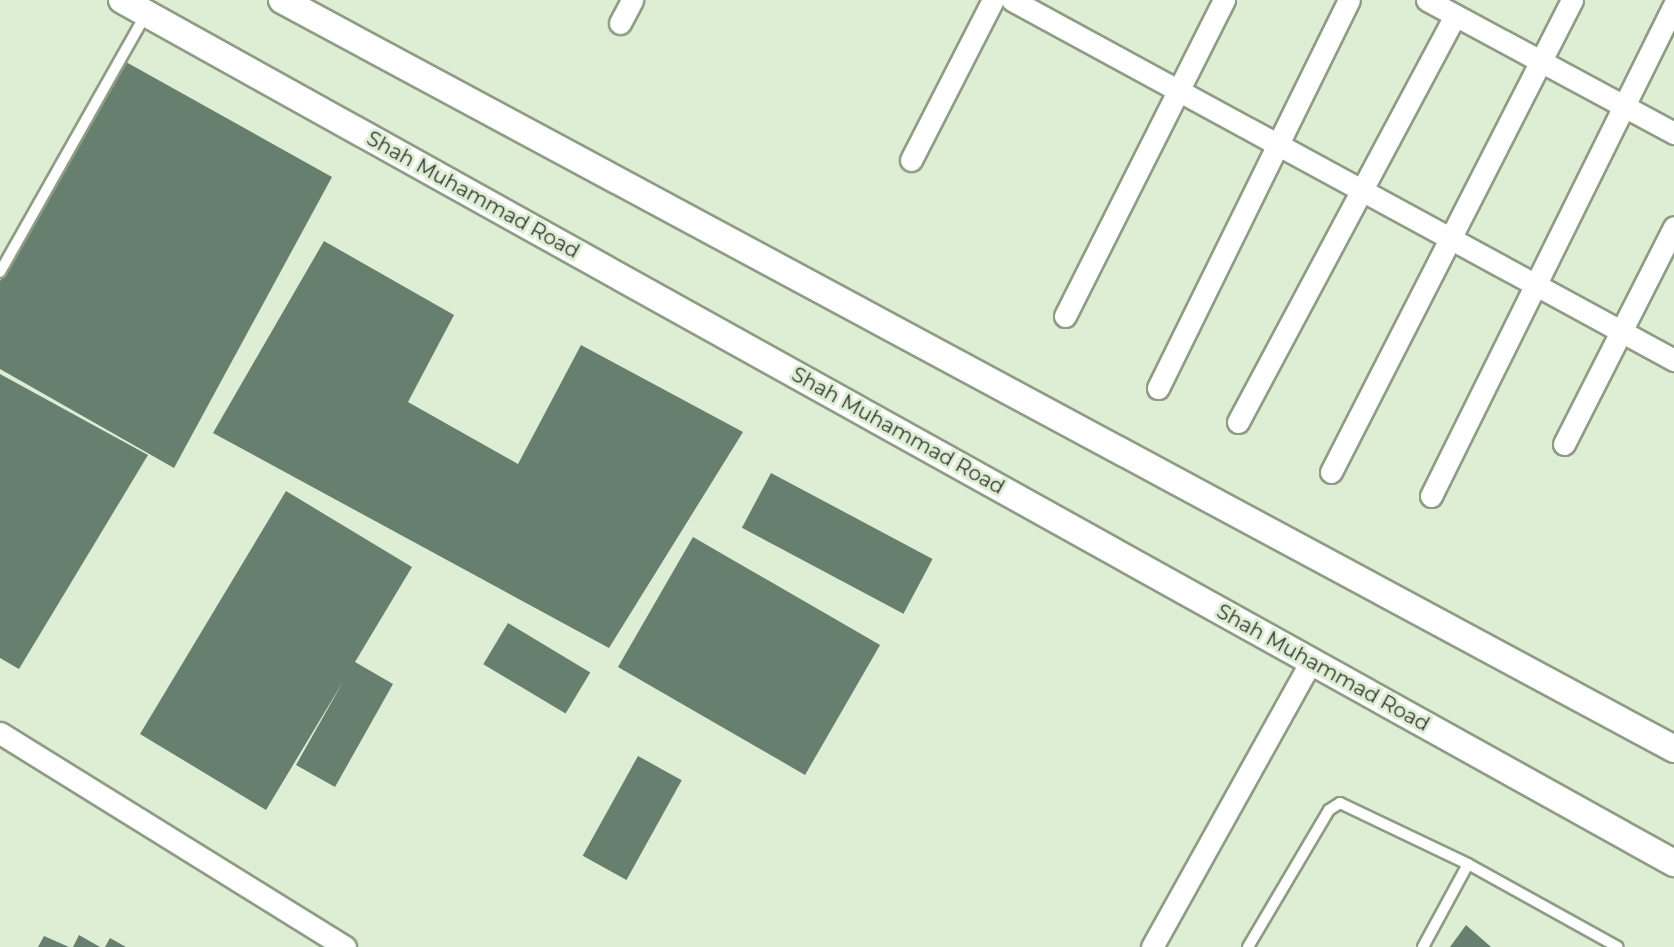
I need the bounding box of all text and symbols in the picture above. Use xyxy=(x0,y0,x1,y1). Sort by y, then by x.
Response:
street label: Shah Muhammad Road xyxy=(362,126,584,264)
street label: Shah Muhammad Road xyxy=(787,362,1009,500)
street label: Shah Muhammad Road xyxy=(1212,599,1434,737)

